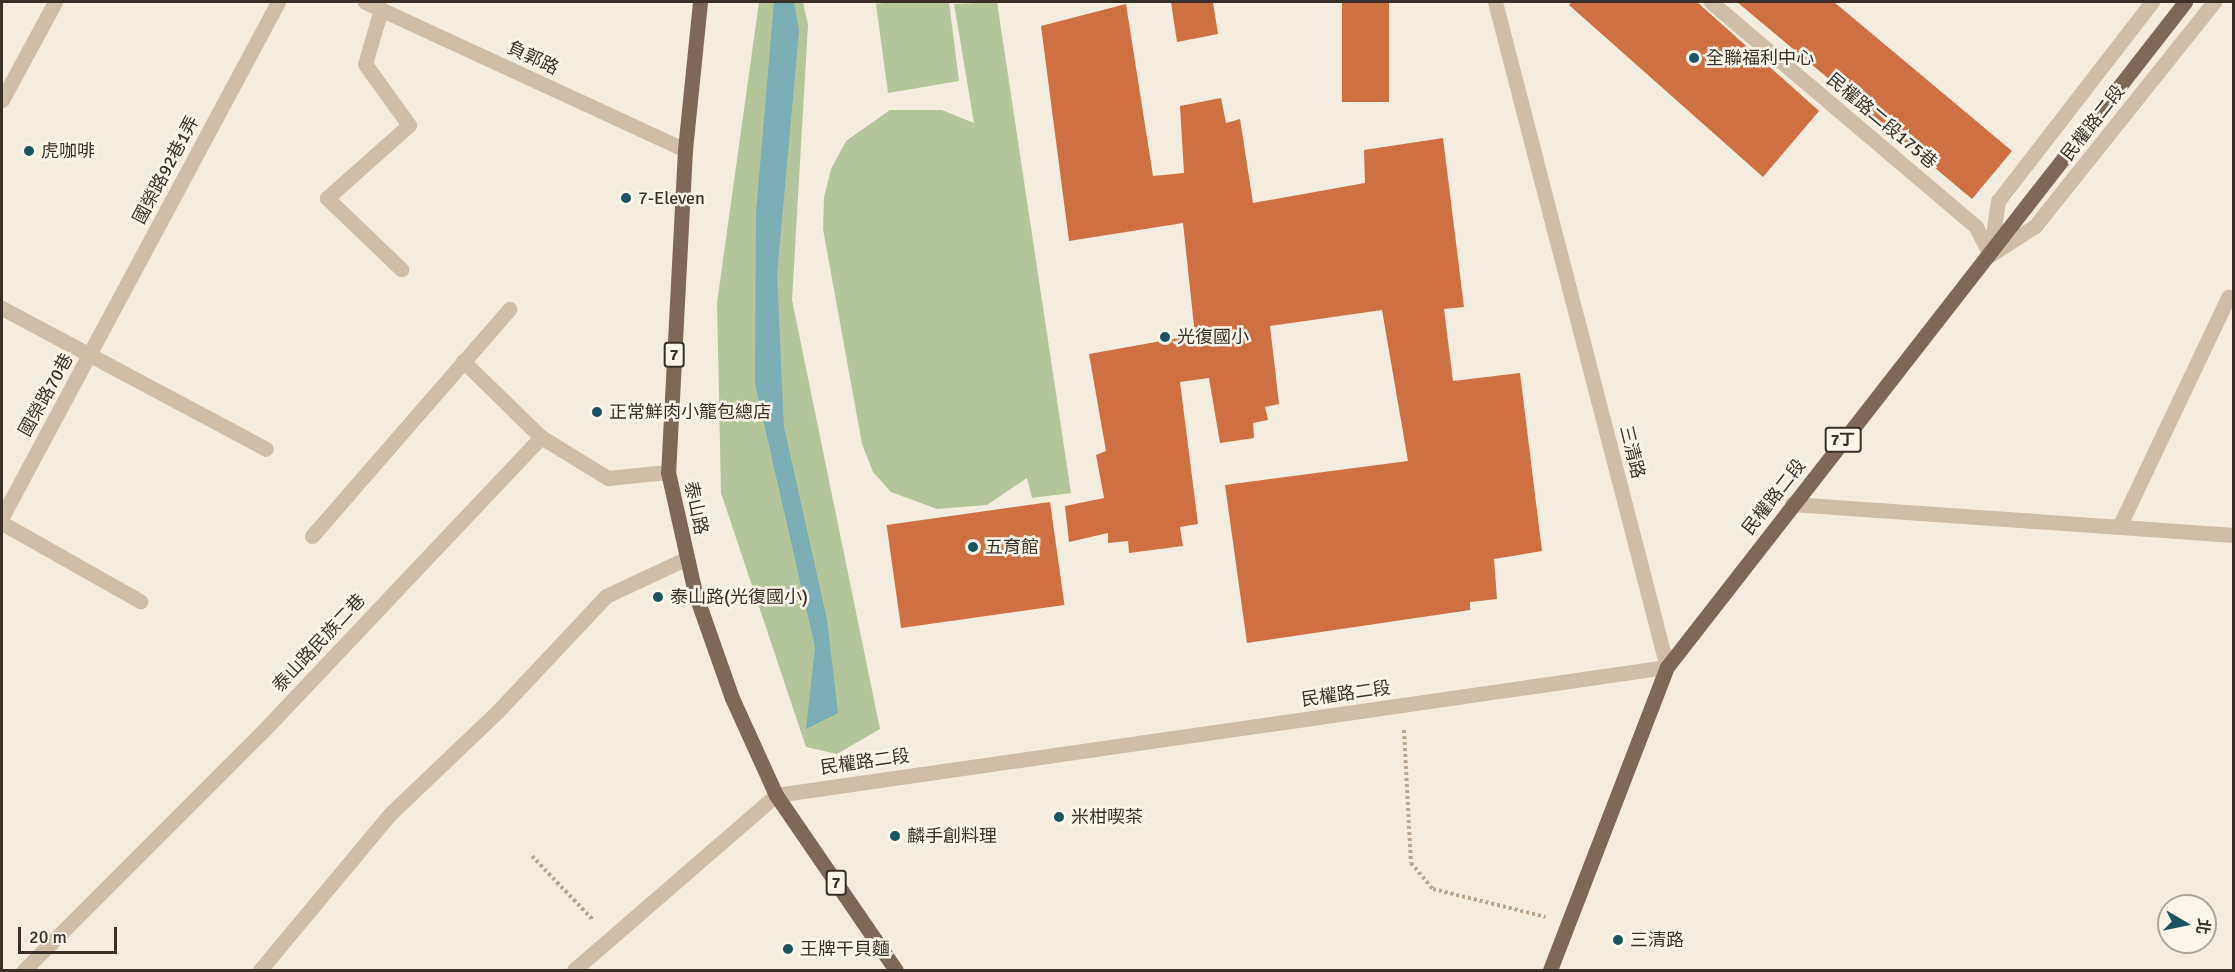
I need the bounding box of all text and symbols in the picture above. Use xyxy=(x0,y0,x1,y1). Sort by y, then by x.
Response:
street label: 負郭路 xyxy=(504,37,562,79)
place label: 全聯福利中心 xyxy=(1706,47,1814,69)
marker: 全聯福利中心 xyxy=(1687,51,1701,65)
street label: 民權路二段175巷 xyxy=(1823,69,1941,173)
street label: 民權路二段 xyxy=(2057,81,2129,165)
street label: 國榮路92巷1弄 xyxy=(128,112,204,228)
place label: 虎咖啡 xyxy=(41,140,95,162)
marker: 虎咖啡 xyxy=(22,144,36,158)
place label: 7-Eleven xyxy=(638,187,705,209)
marker: 7-Eleven xyxy=(619,191,633,205)
place label: 光復國小 xyxy=(1177,326,1249,348)
marker: 光復國小 xyxy=(1158,330,1172,344)
road number: 7 xyxy=(664,342,684,368)
street label: 國榮路70巷 xyxy=(14,350,78,440)
place label: 正常鮮肉小籠包總店 xyxy=(609,401,771,423)
marker: 正常鮮肉小籠包總店 xyxy=(590,405,604,419)
street label: 三清路 xyxy=(1615,423,1649,481)
road number: 7丁 xyxy=(1824,427,1862,453)
street label: 民權路二段 xyxy=(1738,455,1810,539)
street label: 泰山路 xyxy=(680,479,712,537)
place label: 五育館 xyxy=(985,536,1039,558)
marker: 五育館 xyxy=(966,540,980,554)
place label: 泰山路(光復國小) xyxy=(670,586,808,608)
street label: 泰山路民族二巷 xyxy=(268,590,370,696)
marker: 泰山路(光復國小) xyxy=(651,590,665,604)
street label: 民權路二段 xyxy=(1300,677,1392,711)
street label: 民權路二段 xyxy=(819,745,911,779)
place label: 米柑喫茶 xyxy=(1071,806,1143,828)
marker: 米柑喫茶 xyxy=(1052,810,1066,824)
place label: 麟手創料理 xyxy=(907,825,997,847)
marker: 麟手創料理 xyxy=(888,829,902,843)
road number: 7 xyxy=(826,870,846,896)
north arrow xyxy=(2157,894,2217,954)
scale bar xyxy=(21,915,120,953)
text: 北 xyxy=(2192,917,2214,936)
text: 20 m xyxy=(29,926,67,948)
place label: 三清路 xyxy=(1630,929,1684,951)
marker: 三清路 xyxy=(1611,933,1625,947)
place label: 王牌干貝麵 xyxy=(800,938,890,960)
marker: 王牌干貝麵 xyxy=(781,942,795,956)

